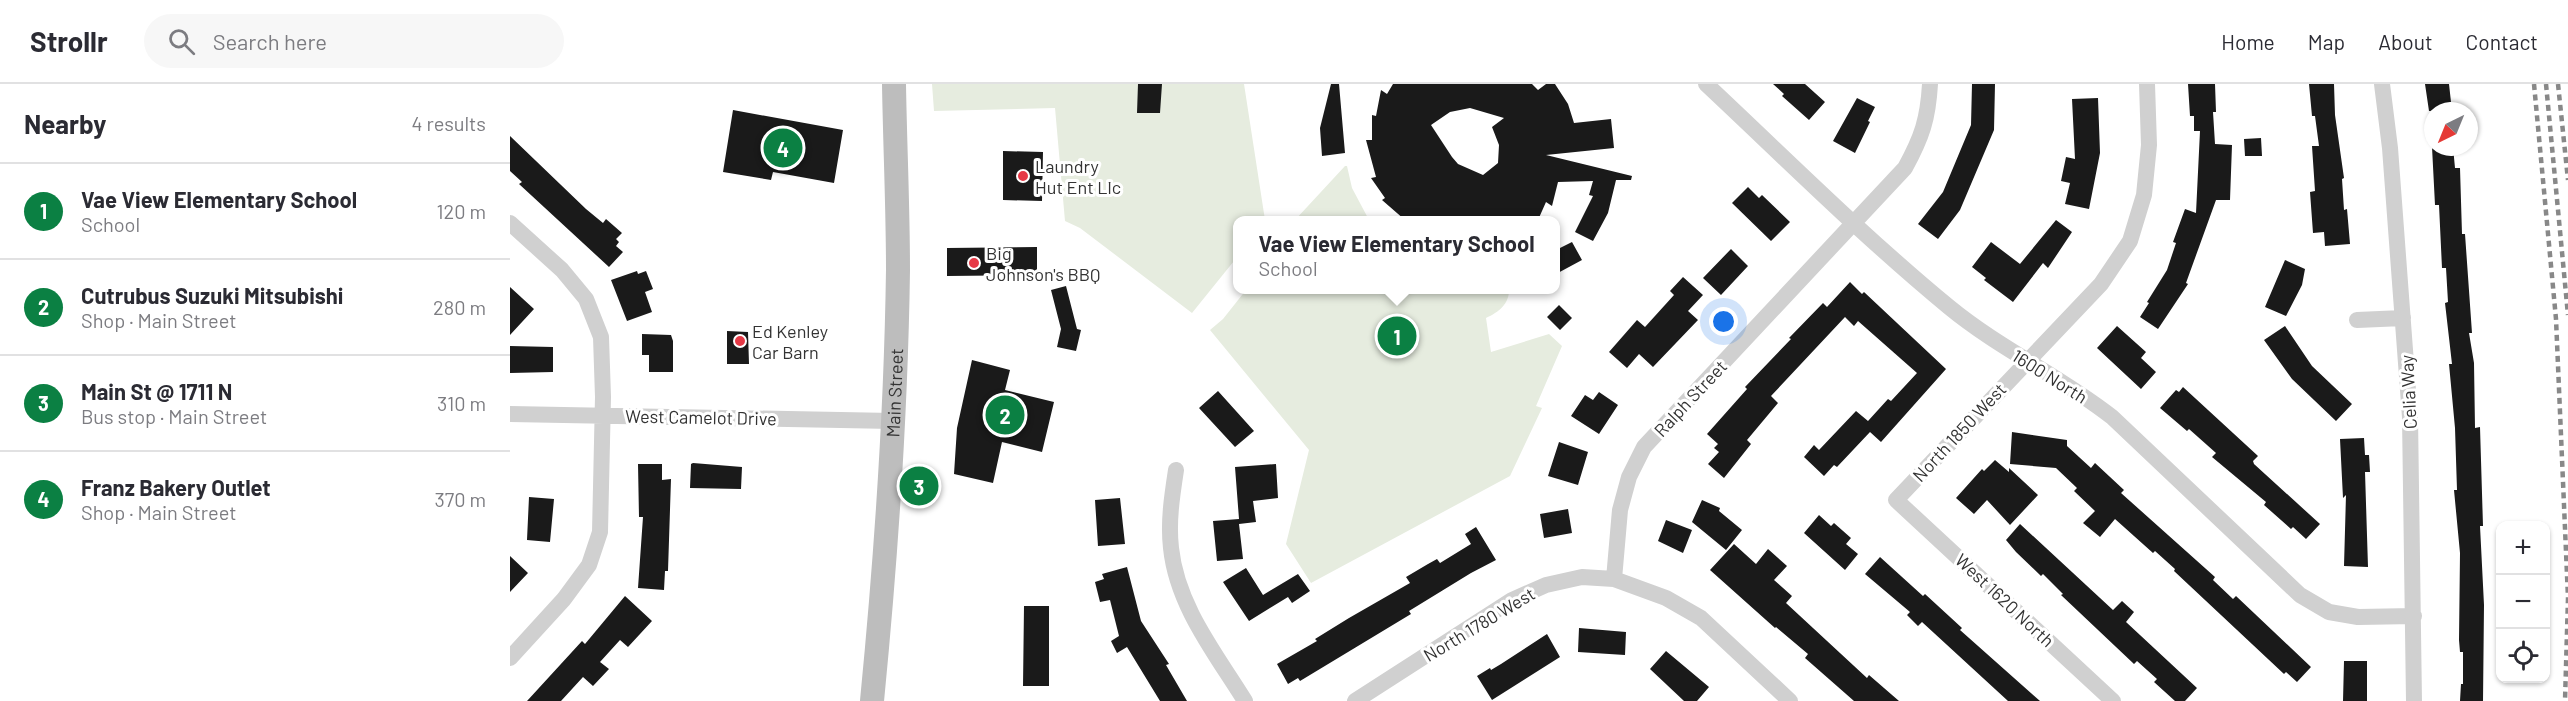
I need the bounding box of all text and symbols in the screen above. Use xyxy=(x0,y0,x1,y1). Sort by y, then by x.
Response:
search box xyxy=(144,14,564,68)
text: Strollr xyxy=(30,24,108,58)
icon: search xyxy=(165,25,198,58)
text: Search here xyxy=(213,28,327,54)
text: Home xyxy=(2221,29,2275,54)
text: Map xyxy=(2308,29,2345,54)
text: About xyxy=(2378,29,2433,54)
text: Contact xyxy=(2466,29,2538,54)
north arrow xyxy=(2424,102,2478,156)
text: Nearby xyxy=(24,108,106,139)
text: 4 results xyxy=(411,111,486,135)
pin: 4 xyxy=(764,126,802,170)
place label: Laundry Hut Ent Llc xyxy=(1035,155,1121,198)
marker: Laundry Hut Ent Llc xyxy=(1016,169,1030,183)
text: Vae View Elementary School xyxy=(81,186,357,212)
text: 1 xyxy=(40,199,47,223)
text: 120 m xyxy=(436,199,486,223)
text: School xyxy=(81,212,140,236)
popup xyxy=(1233,216,1560,294)
text: Vae View Elementary School xyxy=(1258,230,1535,256)
place label: Big Johnson's BBQ xyxy=(986,242,1100,285)
marker: Big Johnson's BBQ xyxy=(967,256,981,270)
text: School xyxy=(1258,256,1318,280)
text: Cutrubus Suzuki Mitsubishi xyxy=(81,282,343,308)
text: 2 xyxy=(38,295,49,319)
text: 280 m xyxy=(433,295,486,319)
your location xyxy=(1709,307,1738,336)
text: Shop · Main Street xyxy=(81,308,236,332)
pin: 1 xyxy=(1378,314,1416,358)
place label: Ed Kenley Car Barn xyxy=(752,320,828,363)
marker: Ed Kenley Car Barn xyxy=(733,334,747,348)
street label: 1600 North xyxy=(2008,344,2092,408)
street label: Main Street xyxy=(881,348,907,438)
street label: Celia Way xyxy=(2395,354,2421,430)
street label: Ralph Street xyxy=(1649,355,1731,441)
text: Main St @ 1711 N xyxy=(81,378,232,404)
street label: North 1850 West xyxy=(1908,378,2010,486)
text: 3 xyxy=(38,391,49,415)
text: 310 m xyxy=(437,391,486,415)
pin: 2 xyxy=(986,392,1024,438)
text: Bus stop · Main Street xyxy=(81,404,267,428)
street label: West Camelot Drive xyxy=(625,405,777,429)
pin: 3 xyxy=(900,464,938,508)
text: Franz Bakery Outlet xyxy=(81,474,271,500)
text: 4 xyxy=(37,487,50,511)
text: 370 m xyxy=(434,487,486,511)
text: Shop · Main Street xyxy=(81,500,236,524)
map controls xyxy=(2496,521,2550,683)
button: + xyxy=(2496,521,2550,575)
street label: West 1620 North xyxy=(1951,549,2059,651)
button: − xyxy=(2496,575,2550,629)
street label: North 1780 West xyxy=(1419,582,1539,666)
button: locate xyxy=(2496,629,2550,683)

